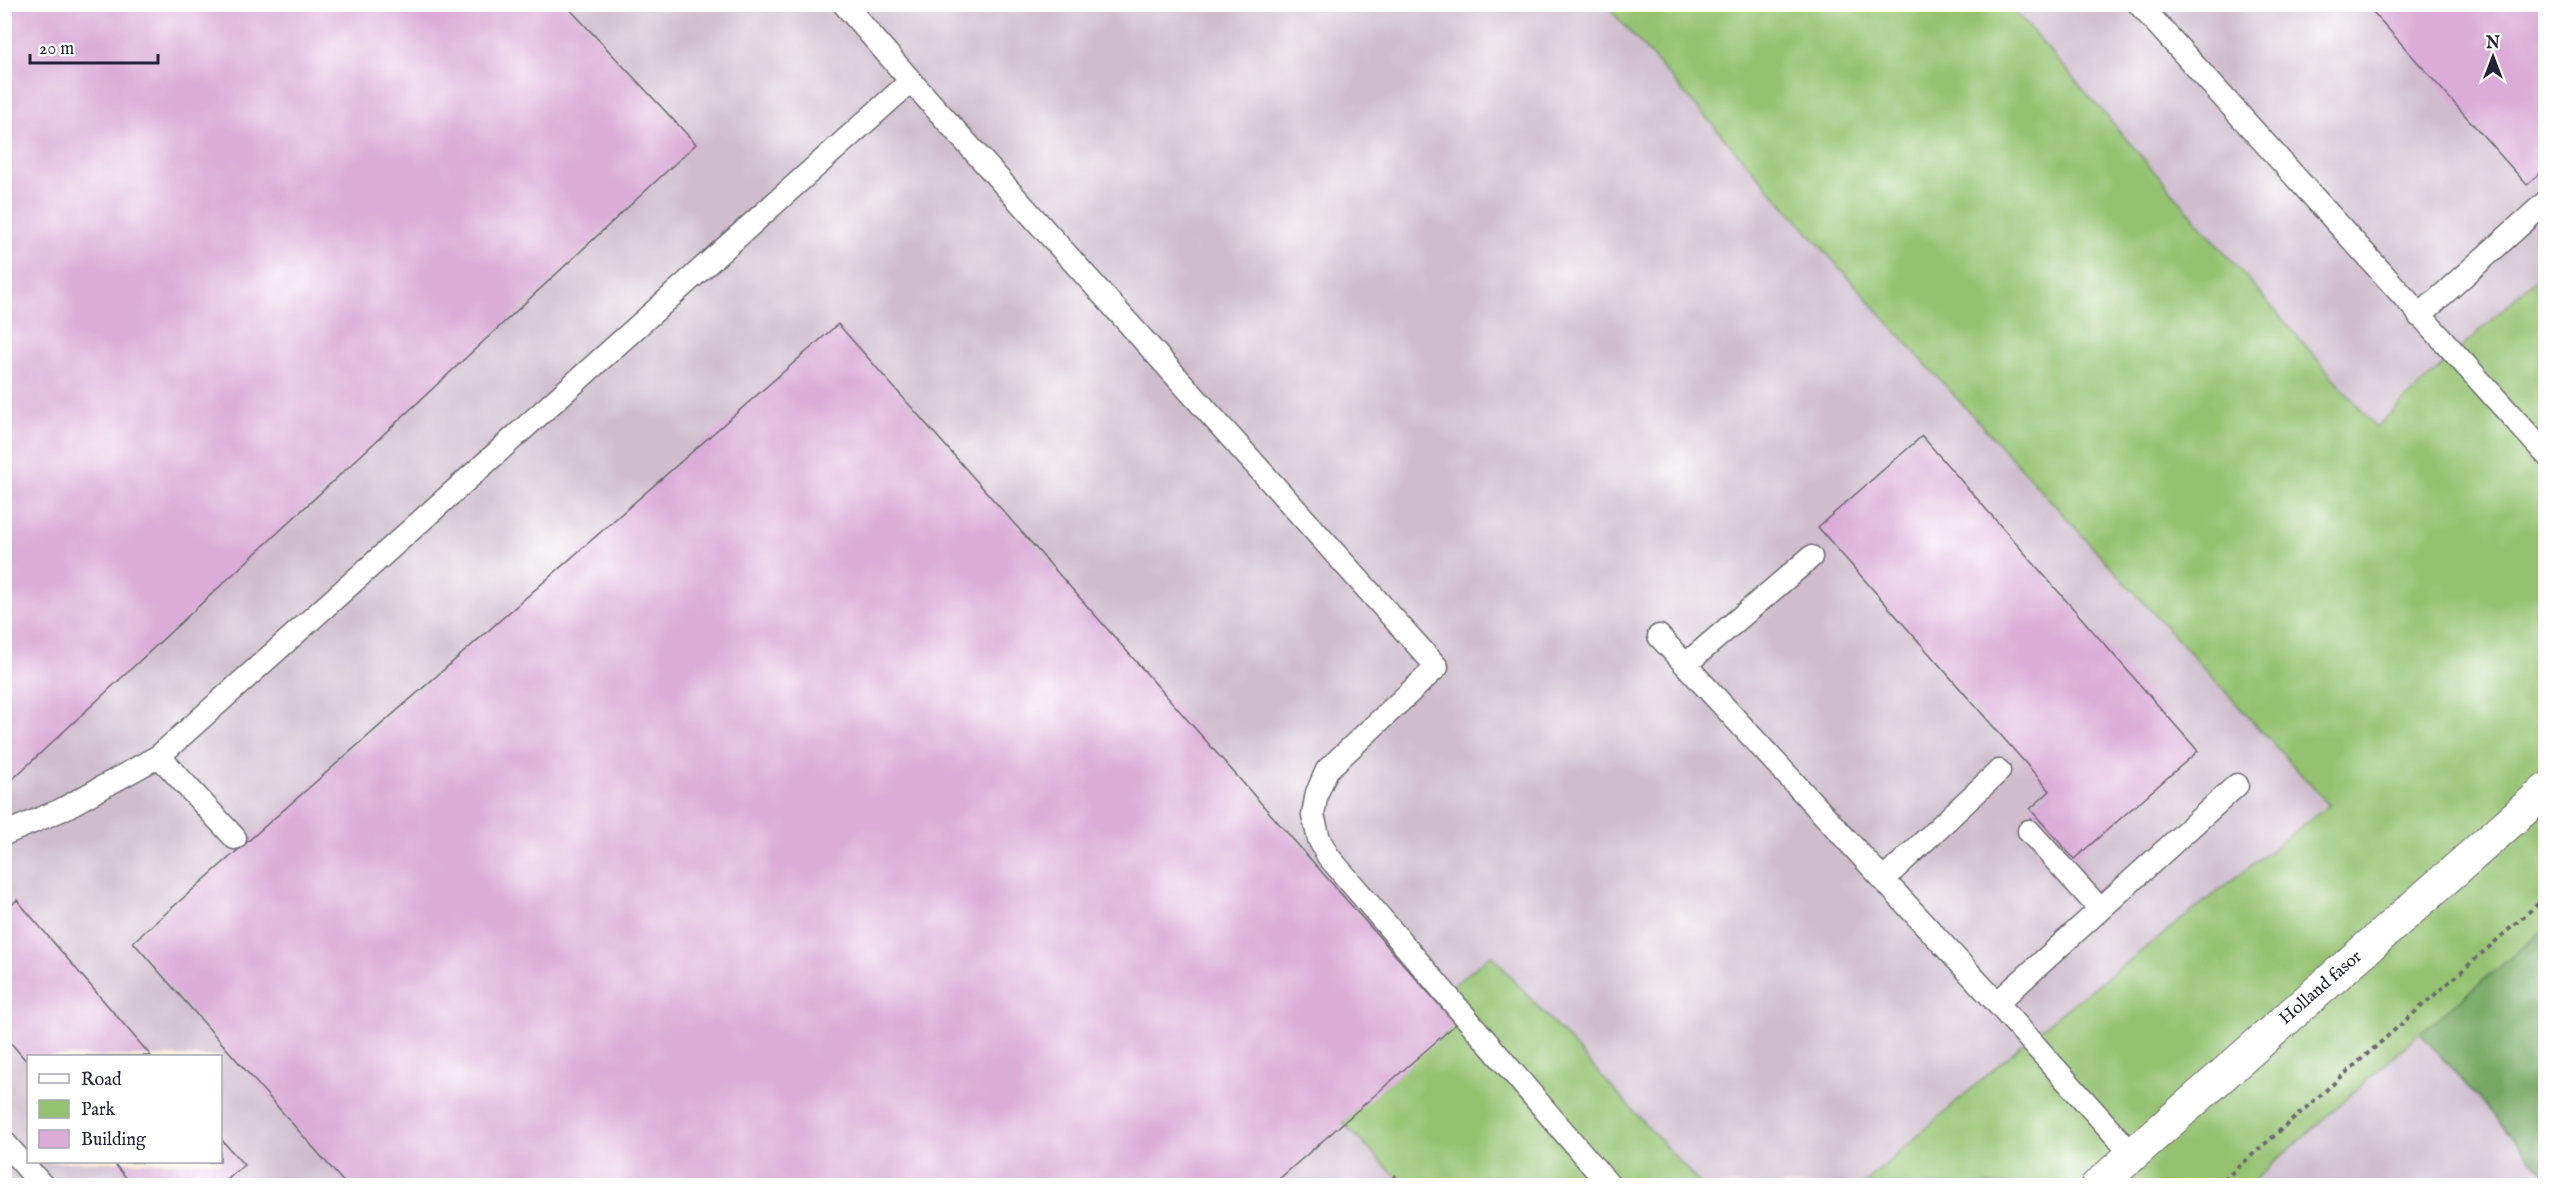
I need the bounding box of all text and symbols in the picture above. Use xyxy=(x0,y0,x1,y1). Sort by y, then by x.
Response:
scale bar xyxy=(30,27,158,65)
north arrow xyxy=(2463,27,2523,87)
text: N xyxy=(2485,34,2500,54)
text: 20 m xyxy=(39,38,74,61)
street label: Holland fasor xyxy=(2275,945,2367,1030)
legend xyxy=(27,1055,222,1163)
text: Road xyxy=(81,1069,122,1092)
text: Park xyxy=(81,1099,116,1122)
text: Building xyxy=(81,1129,146,1152)

